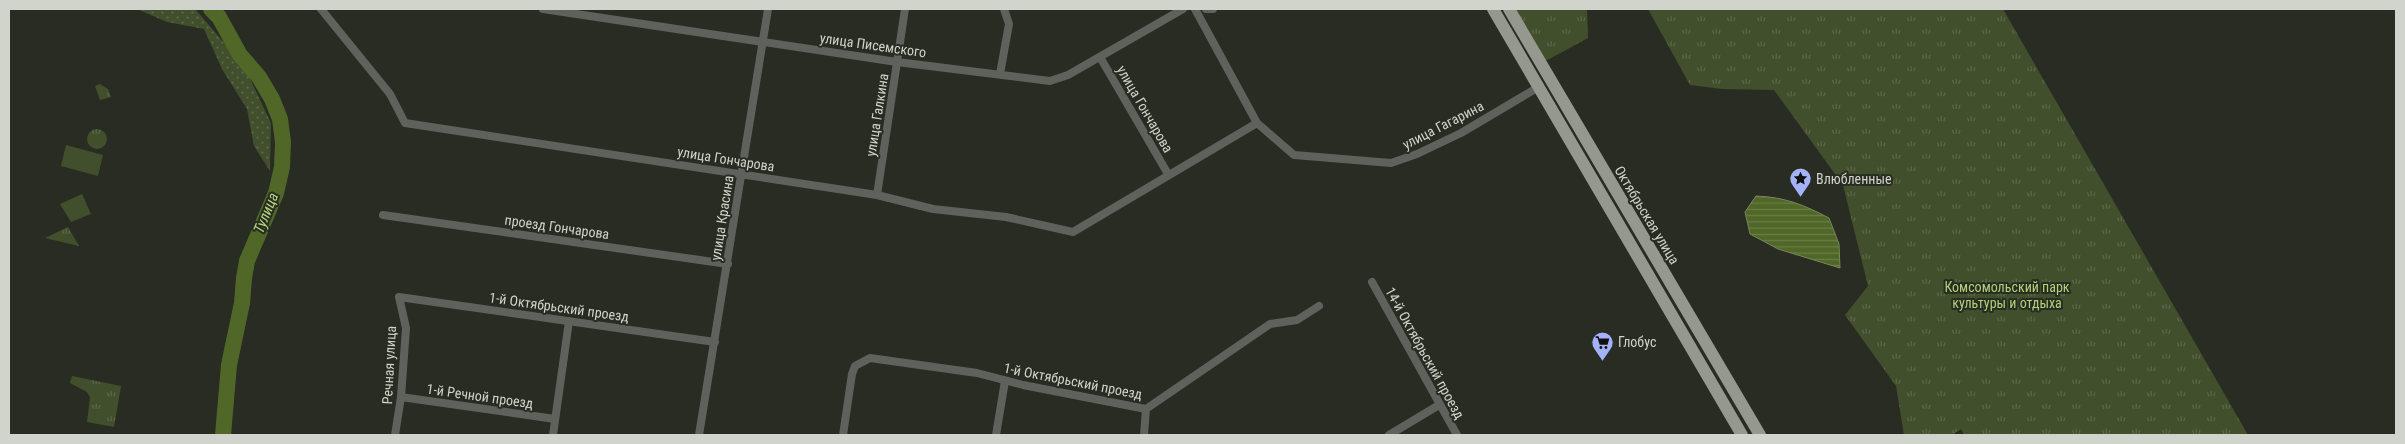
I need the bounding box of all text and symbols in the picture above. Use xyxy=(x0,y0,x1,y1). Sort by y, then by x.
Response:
street label: улица Писемского xyxy=(819,30,927,60)
street label: улица Гончарова xyxy=(1114,63,1176,155)
street label: улица Галкина xyxy=(863,72,891,158)
street label: улица Гагарина xyxy=(1400,98,1486,152)
street label: улица Гончарова xyxy=(676,143,776,175)
street label: Октябрьская улица xyxy=(1611,163,1683,267)
place icon: Влюбленные xyxy=(1788,167,1812,198)
place label: Влюбленные xyxy=(1816,171,1892,187)
street label: улица Красина xyxy=(707,174,737,262)
water label: Тулица xyxy=(250,190,282,236)
street label: проезд Гончарова xyxy=(504,212,610,242)
park label: Комсомольский парк культуры и отдыха xyxy=(1944,279,2070,311)
street label: 14-й Октябрьский проезд xyxy=(1382,284,1468,422)
street label: 1-й Октябрьский проезд xyxy=(488,289,630,325)
street label: Речная улица xyxy=(379,325,399,405)
supermarket icon: Глобус xyxy=(1590,330,1614,361)
place label: Глобус xyxy=(1618,334,1656,350)
street label: 1-й Октябрьский проезд xyxy=(1002,360,1144,402)
street label: 1-й Речной проезд xyxy=(426,381,535,411)

